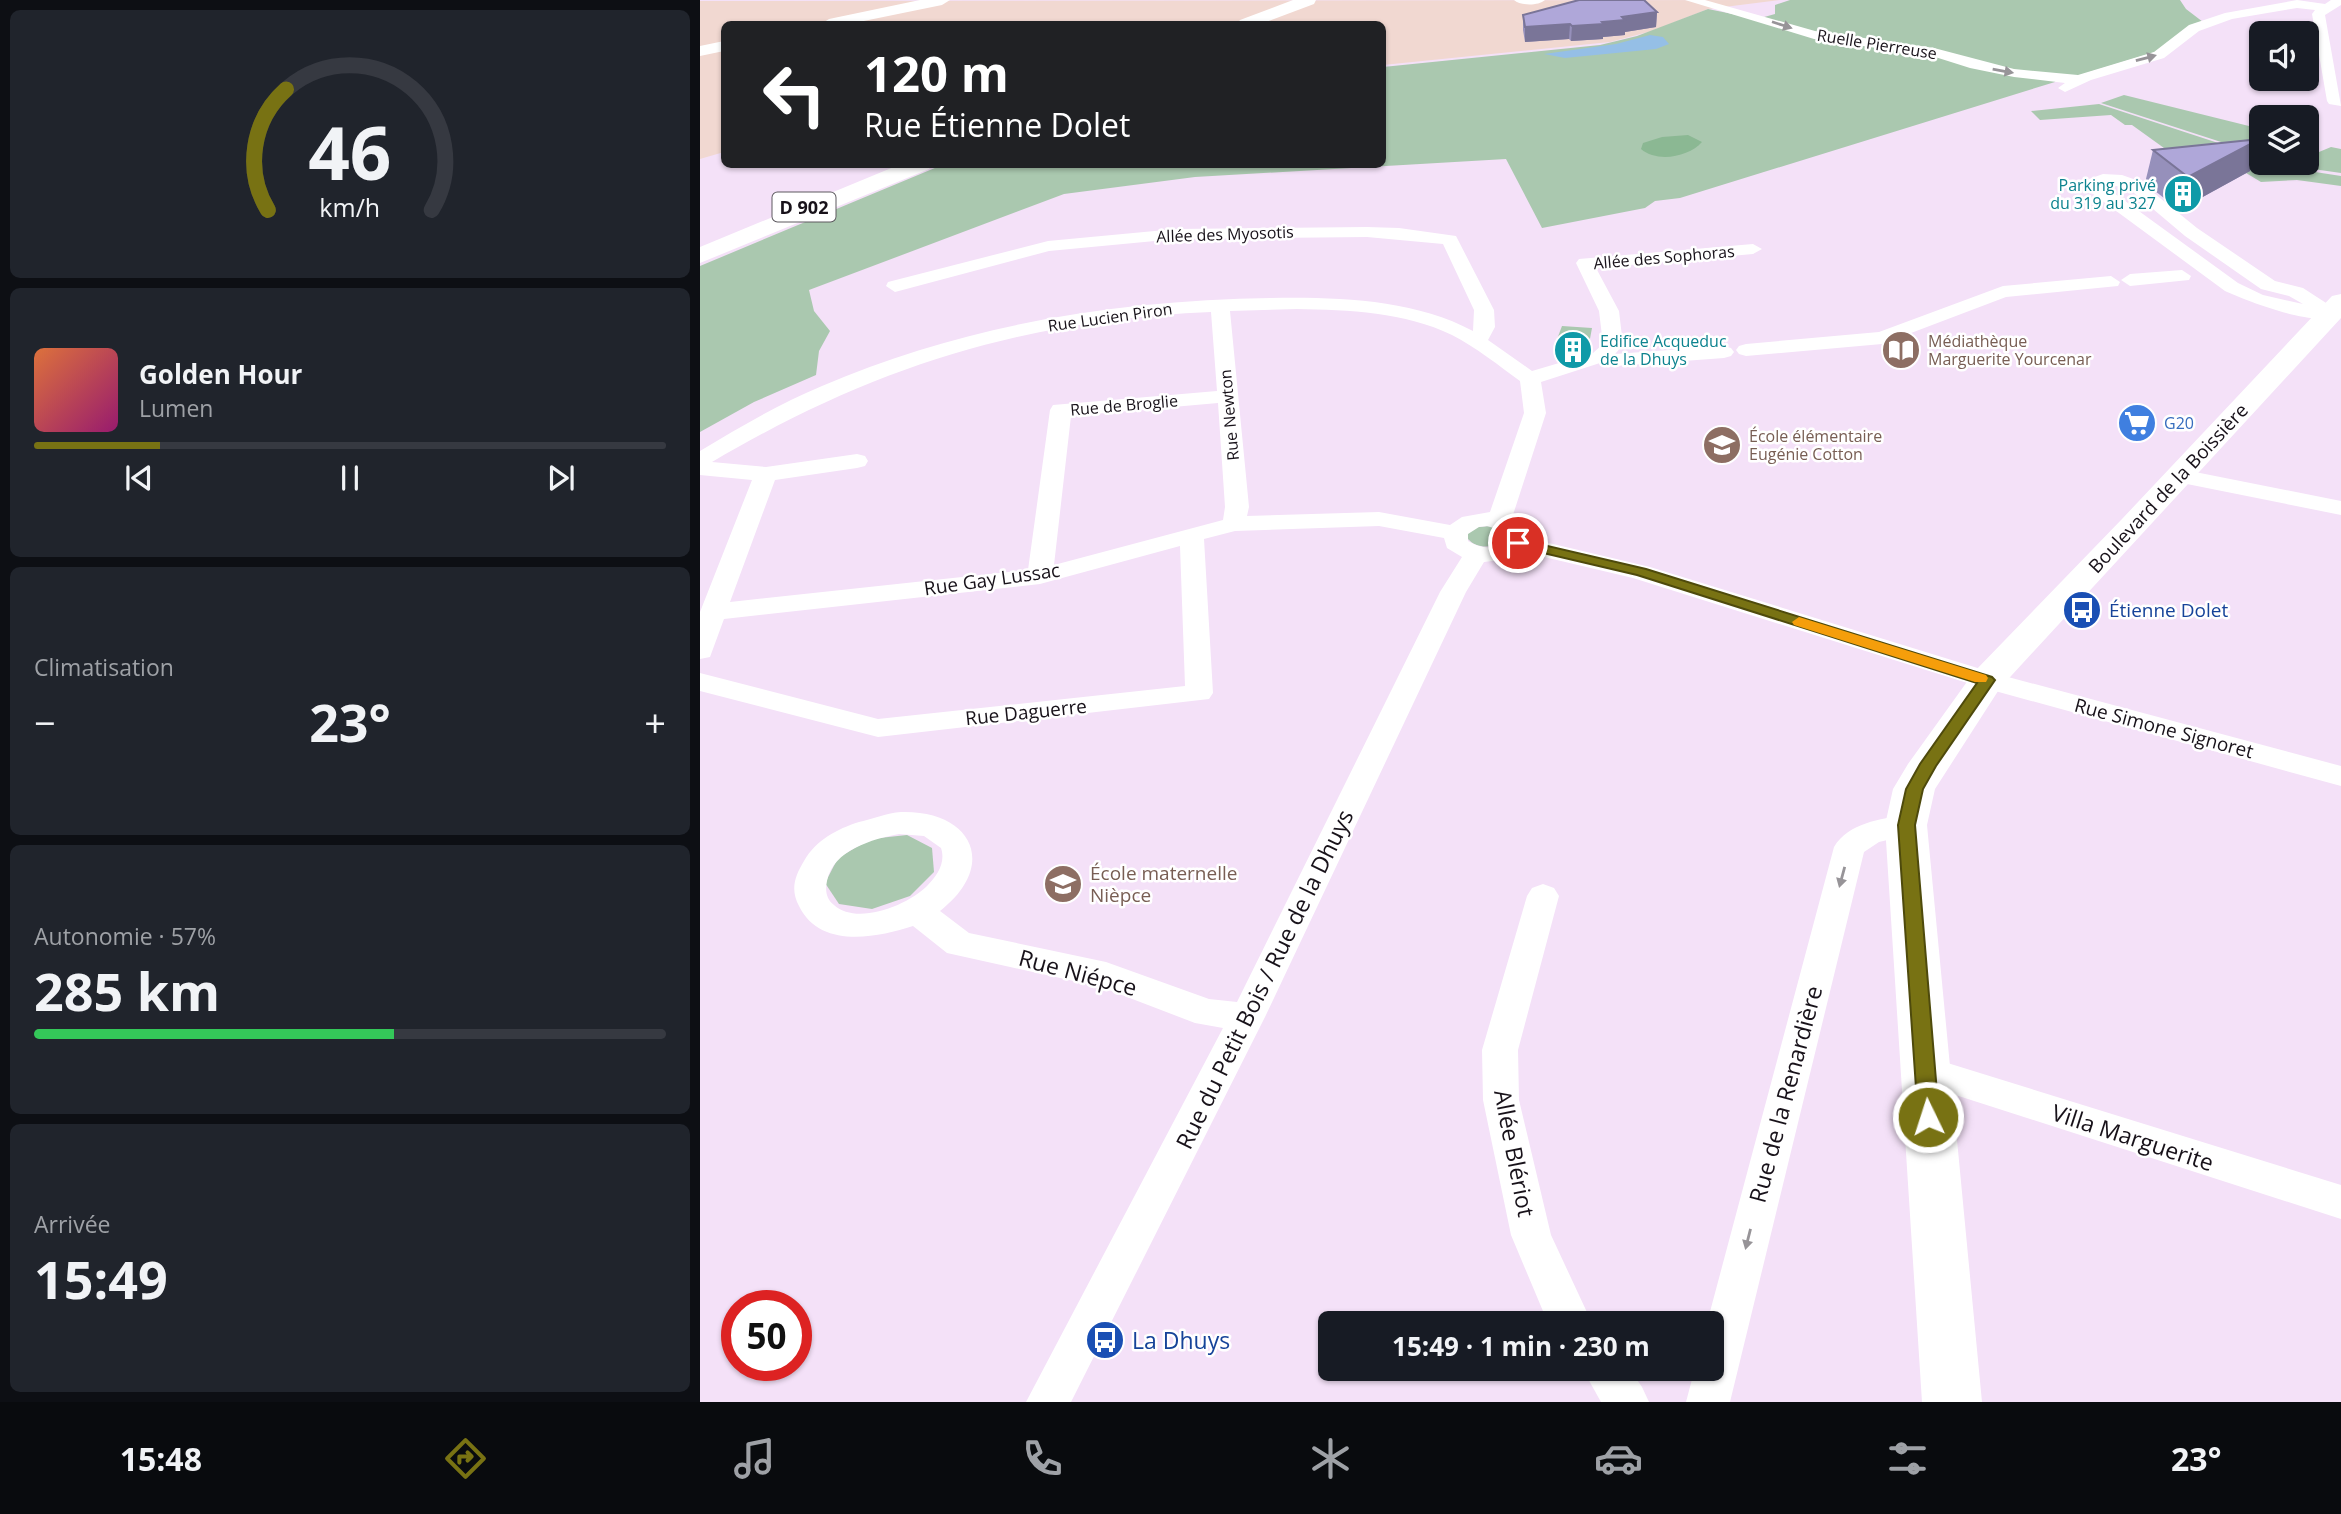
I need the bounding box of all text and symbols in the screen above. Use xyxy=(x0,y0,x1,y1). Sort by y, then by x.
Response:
one-way arrow xyxy=(1771,20,1792,31)
map controls xyxy=(2249,21,2319,175)
button: sound xyxy=(2249,21,2319,91)
street label: Ruelle Pierreuse xyxy=(1816,24,1938,64)
text: 120 m xyxy=(864,40,1009,106)
icon: left xyxy=(749,49,840,140)
one-way arrow xyxy=(2135,52,2157,63)
one-way arrow xyxy=(1992,66,2014,77)
text: 46 xyxy=(308,103,392,202)
text: Rue Étienne Dolet xyxy=(864,103,1130,146)
button: layers xyxy=(2249,105,2319,175)
building icon: Parking privé du 319 au 327 xyxy=(2162,173,2204,215)
place label: Parking privé du 319 au 327 xyxy=(2050,174,2156,214)
text: km/h xyxy=(320,190,380,224)
road number: D 902 xyxy=(772,192,836,222)
street label: Allée des Myosotis xyxy=(1156,221,1294,247)
street label: Allée des Sophoras xyxy=(1593,240,1735,274)
street label: Rue Lucien Piron xyxy=(1046,297,1174,337)
building icon: Edifice Acqueduc de la Dhuys xyxy=(1552,329,1594,371)
library icon: Médiathèque Marguerite Yourcenar xyxy=(1880,329,1922,371)
place label: Edifice Acqueduc de la Dhuys xyxy=(1600,330,1727,370)
place label: Médiathèque Marguerite Yourcenar xyxy=(1928,330,2092,370)
text: Golden Hour xyxy=(139,356,302,392)
street label: Rue Newton xyxy=(1214,369,1244,461)
street label: Rue de Broglie xyxy=(1069,389,1179,421)
text: Lumen xyxy=(139,392,213,424)
street label: Boulevard de la Boissière xyxy=(2082,398,2254,578)
supermarket icon: G20 xyxy=(2116,402,2158,444)
place label: G20 xyxy=(2164,412,2194,434)
school or university icon: École élémentaire Eugénie Cotton xyxy=(1701,424,1743,466)
place label: École élémentaire Eugénie Cotton xyxy=(1749,425,1882,465)
icon: previous xyxy=(120,459,158,497)
icon: pause xyxy=(331,459,369,497)
icon: next xyxy=(542,459,580,497)
pin xyxy=(1488,513,1548,573)
icon: arrive xyxy=(1499,524,1537,562)
street label: Rue Gay Lussac xyxy=(922,557,1062,601)
bus stop icon: Étienne Dolet xyxy=(2061,589,2103,631)
place label: Étienne Dolet xyxy=(2109,597,2228,623)
text: Climatisation xyxy=(34,651,174,683)
text: 23° xyxy=(309,686,391,757)
street label: Rue Simone Signoret xyxy=(2072,692,2257,764)
street label: Rue Daguerre xyxy=(964,693,1088,731)
text: − xyxy=(34,696,56,748)
text: + xyxy=(644,696,666,748)
street label: Rue du Petit Bois / Rue de la Dhuys xyxy=(1168,804,1360,1154)
place label: École maternelle Nièpce xyxy=(1090,860,1237,908)
school or university icon: École maternelle Nièpce xyxy=(1042,863,1084,905)
one-way arrow xyxy=(1836,866,1847,888)
text: Autonomie · 57% xyxy=(34,920,216,952)
street label: Rue Niépce xyxy=(1015,941,1141,1003)
text: 285 km xyxy=(34,955,220,1026)
street label: Rue de la Renardière xyxy=(1741,982,1829,1206)
position arrow xyxy=(1891,1080,1965,1154)
street label: Allée Blériot xyxy=(1487,1087,1543,1219)
street label: Villa Marguerite xyxy=(2048,1096,2218,1178)
text: Arrivée xyxy=(34,1208,110,1240)
one-way arrow xyxy=(1742,1228,1753,1250)
text: 15:49 xyxy=(34,1243,168,1314)
speed limit sign: 50 xyxy=(721,1290,812,1381)
bus stop icon: La Dhuys xyxy=(1084,1319,1126,1361)
place label: La Dhuys xyxy=(1132,1324,1230,1356)
text: 15:49 · 1 min · 230 m xyxy=(1392,1328,1650,1364)
icon: directions xyxy=(441,1434,490,1483)
icon: music xyxy=(730,1434,779,1483)
icon: phone xyxy=(1018,1434,1067,1483)
icon: climate xyxy=(1306,1434,1355,1483)
icon: car xyxy=(1594,1434,1643,1483)
icon: filters xyxy=(1883,1434,1932,1483)
text: 15:48 xyxy=(120,1437,202,1480)
text: 23° xyxy=(2171,1437,2221,1480)

